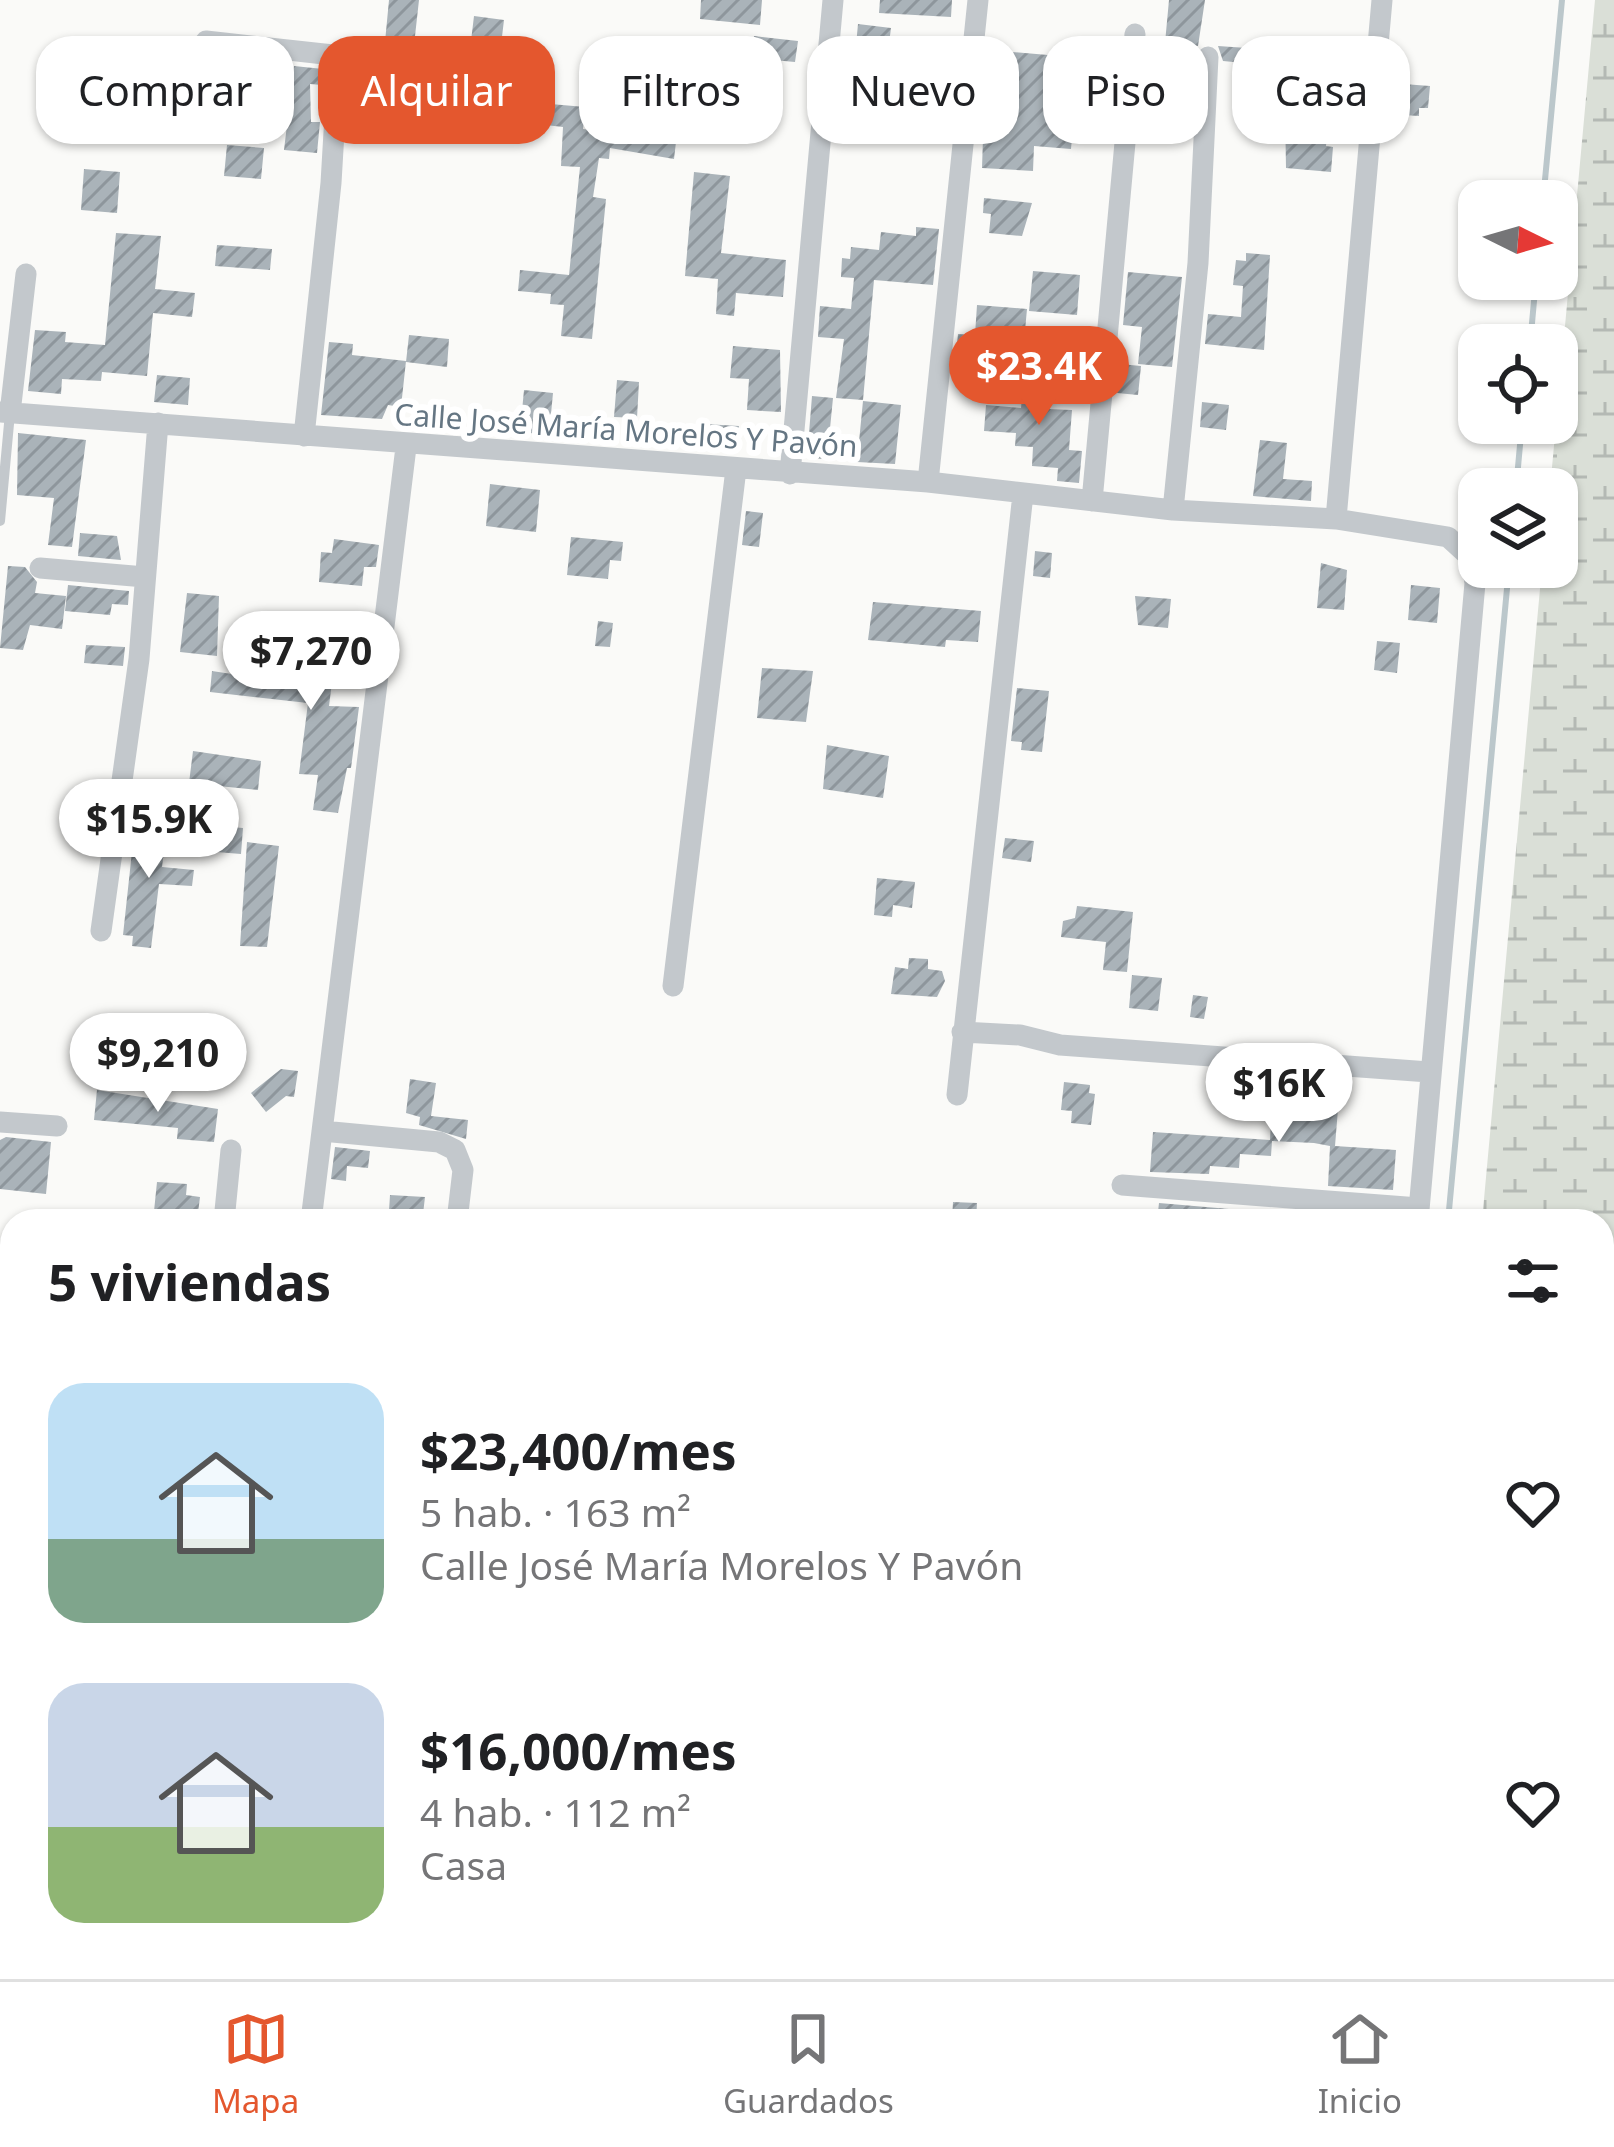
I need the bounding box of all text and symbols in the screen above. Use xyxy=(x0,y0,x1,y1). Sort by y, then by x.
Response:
chip: Comprar xyxy=(36,36,294,144)
chip: Alquilar xyxy=(318,36,555,144)
chip: Filtros xyxy=(579,36,783,144)
chip: Nuevo xyxy=(807,36,1019,144)
chip: Piso xyxy=(1043,36,1208,144)
chip: Casa xyxy=(1232,36,1410,144)
north arrow xyxy=(1458,180,1578,300)
map controls xyxy=(1458,180,1578,588)
button: locate xyxy=(1458,324,1578,444)
pin: $23.4K xyxy=(941,326,1137,428)
text: $23.4K xyxy=(976,338,1102,391)
street label: Calle José María Morelos Y Pavón xyxy=(393,393,859,466)
button: layers xyxy=(1458,468,1578,588)
pin: $7,270 xyxy=(213,611,409,713)
text: $7,270 xyxy=(250,623,372,676)
pin: $15.9K xyxy=(51,779,247,881)
text: $15.9K xyxy=(86,791,212,844)
pin: $9,210 xyxy=(60,1013,256,1115)
text: $9,210 xyxy=(97,1025,219,1078)
pin: $16K xyxy=(1208,1043,1350,1145)
text: $16K xyxy=(1233,1055,1325,1108)
text: 5 viviendas xyxy=(48,1246,331,1316)
icon: filters xyxy=(1500,1248,1566,1314)
text: $23,400/mes xyxy=(420,1415,737,1485)
icon: home xyxy=(144,1431,288,1575)
icon: heart xyxy=(1500,1470,1566,1536)
text: 5 hab. · 163 m² xyxy=(420,1485,691,1538)
text: Calle José María Morelos Y Pavón xyxy=(420,1538,1023,1591)
text: $16,000/mes xyxy=(420,1715,737,1785)
icon: home xyxy=(144,1731,288,1875)
icon: heart xyxy=(1500,1770,1566,1836)
text: 4 hab. · 112 m² xyxy=(420,1785,691,1838)
text: Casa xyxy=(420,1838,507,1891)
tab: Mapa xyxy=(212,2006,299,2123)
tab: Guardados xyxy=(723,2006,894,2123)
tab: Inicio xyxy=(1318,2006,1402,2123)

